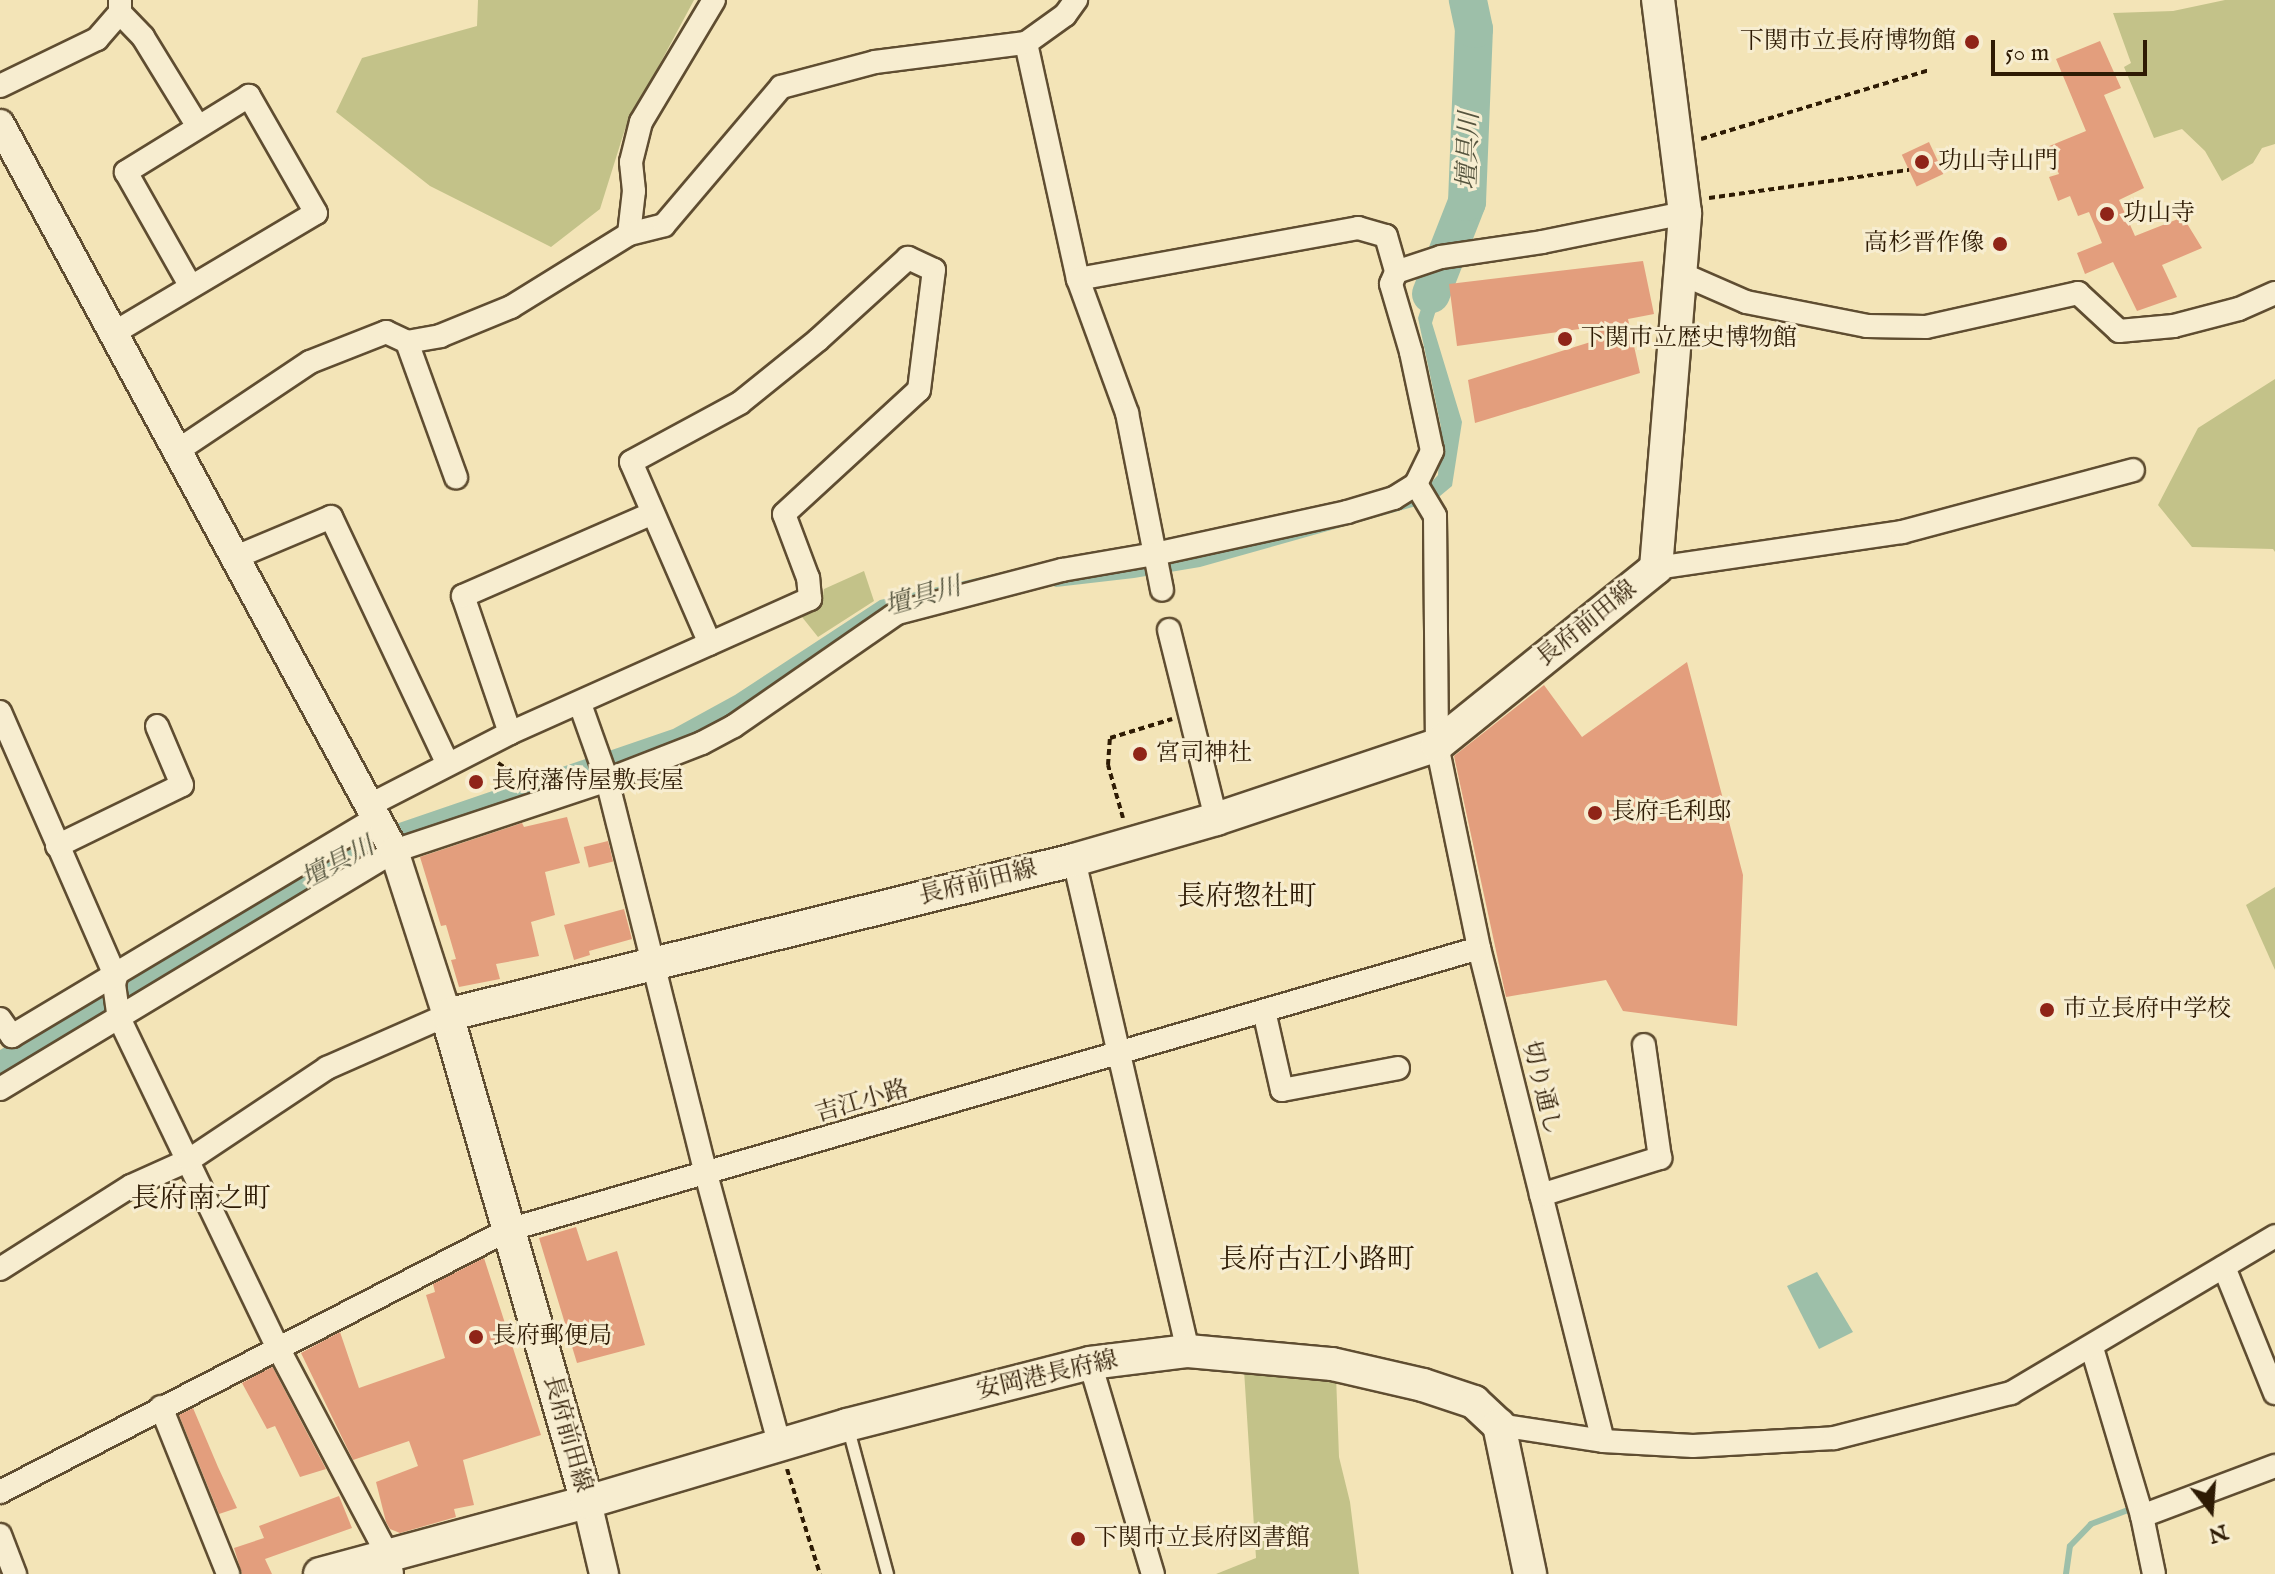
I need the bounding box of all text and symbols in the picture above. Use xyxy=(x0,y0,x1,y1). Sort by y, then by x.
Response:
scale bar xyxy=(1995,24,2151,74)
place label: 下関市立長府博物館 xyxy=(1740,28,1956,56)
marker: 下関市立長府博物館 xyxy=(1963,33,1981,51)
text: 50 m xyxy=(2005,38,2049,69)
water label: 壇具川 xyxy=(1452,111,1486,191)
place label: 功山寺山門 xyxy=(1938,148,2058,176)
marker: 功山寺山門 xyxy=(1913,153,1931,171)
place label: 功山寺 xyxy=(2123,200,2195,228)
marker: 功山寺 xyxy=(2098,205,2116,223)
place label: 高杉晋作像 xyxy=(1864,230,1984,258)
marker: 高杉晋作像 xyxy=(1991,235,2009,253)
place label: 下関市立歴史博物館 xyxy=(1581,325,1797,353)
marker: 下関市立歴史博物館 xyxy=(1556,330,1574,348)
water label: 壇具川 xyxy=(881,571,965,623)
street label: 長府前田線 xyxy=(1531,575,1643,673)
place label: 宮司神社 xyxy=(1156,740,1252,768)
marker: 宮司神社 xyxy=(1131,745,1149,763)
place label: 長府藩侍屋敷長屋 xyxy=(492,768,684,796)
marker: 長府藩侍屋敷長屋 xyxy=(467,773,485,791)
place label: 長府毛利邸 xyxy=(1611,799,1731,827)
marker: 長府毛利邸 xyxy=(1586,804,1604,822)
water label: 壇具川 xyxy=(296,831,380,895)
street label: 長府前田線 xyxy=(916,855,1040,911)
district label: 長府惣社町 xyxy=(1177,881,1317,915)
place label: 市立長府中学校 xyxy=(2063,996,2231,1024)
marker: 市立長府中学校 xyxy=(2038,1001,2056,1019)
street label: 切り通し xyxy=(1515,1038,1567,1138)
street label: 吉江小路 xyxy=(812,1075,912,1129)
district label: 長府南之町 xyxy=(131,1183,271,1217)
district label: 長府古江小路町 xyxy=(1219,1244,1415,1278)
place label: 長府郵便局 xyxy=(492,1323,612,1351)
marker: 長府郵便局 xyxy=(467,1328,485,1346)
street label: 安岡港長府線 xyxy=(974,1346,1120,1406)
street label: 長府前田線 xyxy=(537,1372,597,1496)
north arrow xyxy=(2171,1470,2251,1550)
text: N xyxy=(2205,1517,2231,1549)
place label: 下関市立長府図書館 xyxy=(1094,1525,1310,1553)
marker: 下関市立長府図書館 xyxy=(1069,1530,1087,1548)

